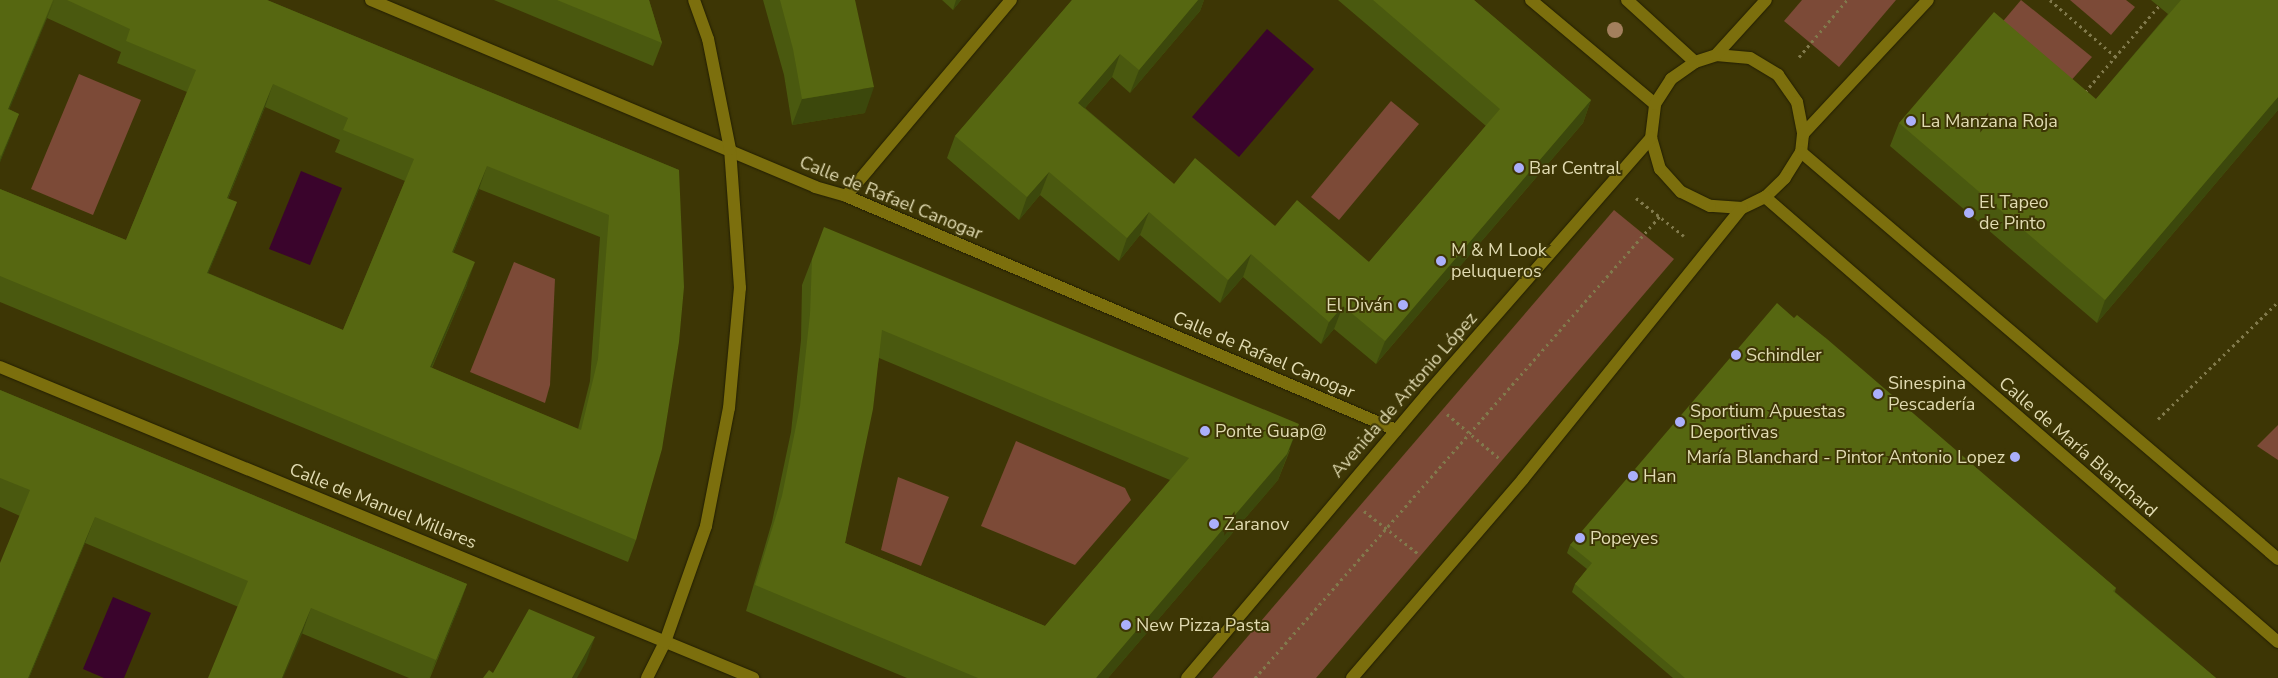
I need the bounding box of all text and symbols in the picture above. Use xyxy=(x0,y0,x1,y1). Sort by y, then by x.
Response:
place label: La Manzana Roja xyxy=(1921,110,2058,132)
marker: La Manzana Roja xyxy=(1905,115,1917,127)
street label: Calle de Rafael Canogar xyxy=(796,151,986,245)
place label: Bar Central xyxy=(1529,157,1621,179)
marker: Bar Central xyxy=(1513,162,1525,174)
place label: El Tapeo de Pinto xyxy=(1979,192,2049,234)
marker: El Tapeo de Pinto xyxy=(1963,207,1975,219)
place label: M & M Look peluqueros xyxy=(1451,240,1547,282)
marker: M & M Look peluqueros xyxy=(1435,255,1447,267)
place label: El Diván xyxy=(1326,294,1393,316)
marker: El Diván xyxy=(1397,299,1409,311)
street label: Calle de Rafael Canogar xyxy=(1170,307,1358,403)
street label: Avenida de Antonio López xyxy=(1326,308,1482,482)
place label: Schindler xyxy=(1746,344,1822,366)
marker: Schindler xyxy=(1730,349,1742,361)
street label: Calle de María Blanchard xyxy=(1994,372,2162,522)
place label: Sinespina Pescadería xyxy=(1888,373,1975,416)
marker: Sinespina Pescadería xyxy=(1872,388,1884,400)
place label: Sportium Apuestas Deportivas xyxy=(1690,401,1845,444)
marker: Sportium Apuestas Deportivas xyxy=(1674,416,1686,428)
place label: Ponte Guap@ xyxy=(1215,420,1327,442)
marker: Ponte Guap@ xyxy=(1199,425,1211,437)
place label: María Blanchard - Pintor Antonio Lopez xyxy=(1686,446,2005,468)
marker: María Blanchard - Pintor Antonio Lopez xyxy=(2009,451,2021,463)
street label: Calle de Manuel Millares xyxy=(286,459,480,553)
place label: Han xyxy=(1643,465,1676,487)
marker: Han xyxy=(1627,470,1639,482)
place label: Zaranov xyxy=(1224,513,1289,535)
marker: Zaranov xyxy=(1208,518,1220,530)
place label: Popeyes xyxy=(1590,527,1658,549)
marker: Popeyes xyxy=(1574,532,1586,544)
place label: New Pizza Pasta xyxy=(1136,614,1270,636)
marker: New Pizza Pasta xyxy=(1120,619,1132,631)

